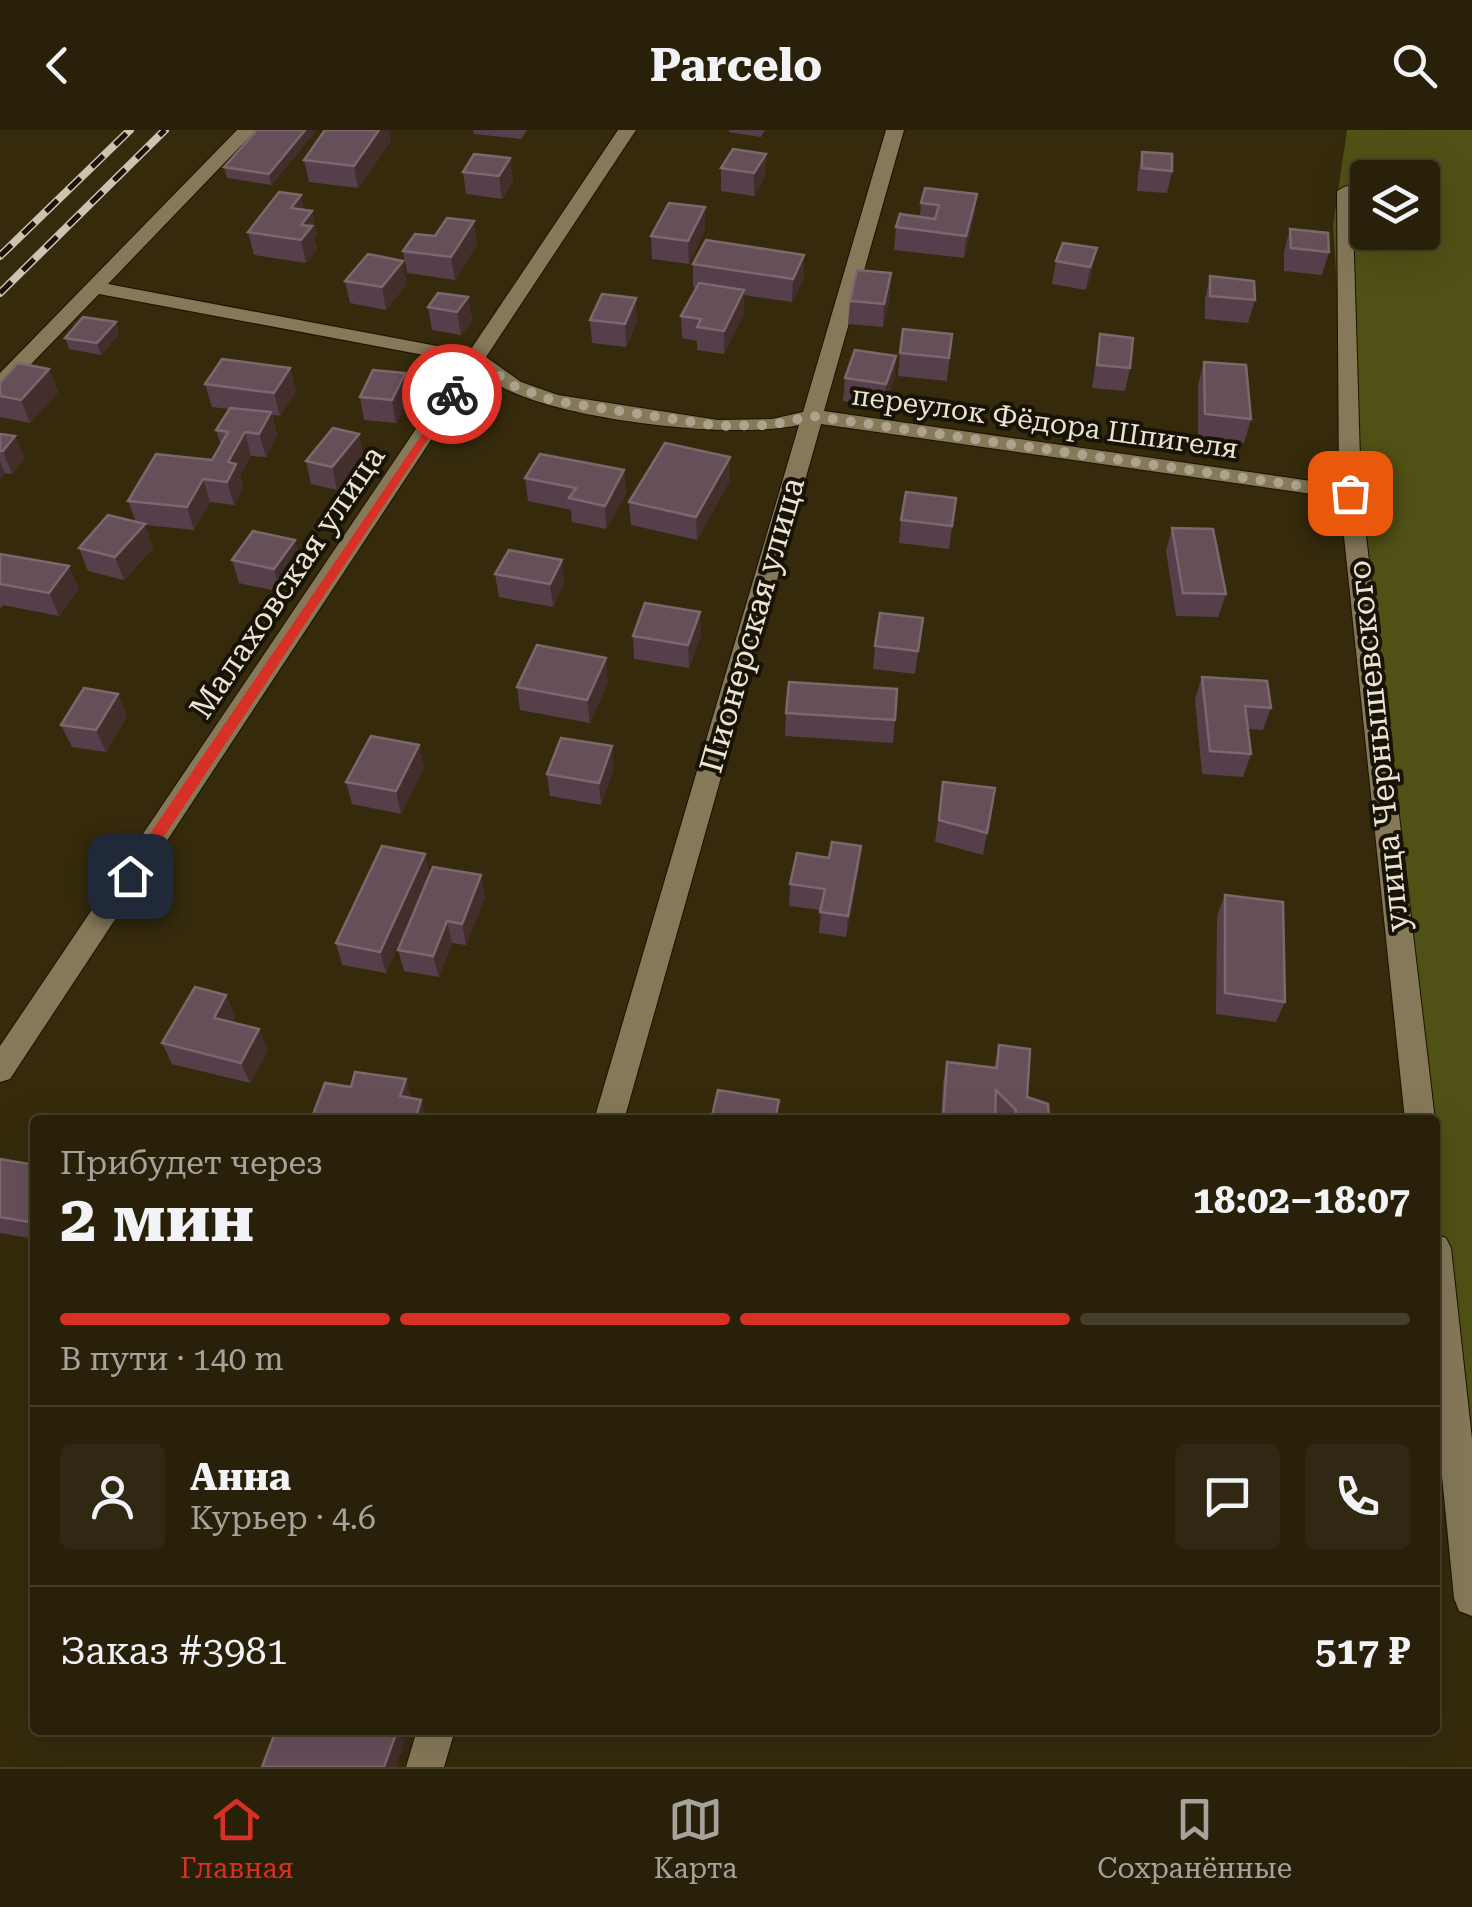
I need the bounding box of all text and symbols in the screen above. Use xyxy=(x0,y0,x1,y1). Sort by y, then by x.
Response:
icon: back xyxy=(30,38,85,93)
icon: search xyxy=(1387,38,1442,93)
text: Parcelo xyxy=(650,39,822,92)
map controls xyxy=(1350,160,1440,250)
button: layers xyxy=(1350,160,1440,250)
courier xyxy=(402,344,502,444)
icon: bike xyxy=(425,367,480,422)
street label: переулок Фёдора Шпигеля xyxy=(850,379,1240,465)
street label: Малаховская улица xyxy=(182,438,392,726)
pin xyxy=(1308,451,1393,536)
icon: bag xyxy=(1323,466,1378,521)
street label: Пионерская улица xyxy=(692,473,812,777)
street label: улица Чернышевского xyxy=(1340,558,1416,934)
pin xyxy=(88,834,173,919)
icon: home xyxy=(103,849,158,904)
text: Прибудет через xyxy=(60,1144,323,1182)
text: 18:02–18:07 xyxy=(1193,1178,1410,1222)
text: 2 мин xyxy=(60,1181,254,1257)
text: В пути · 140 m xyxy=(60,1340,284,1378)
button: person xyxy=(60,1444,165,1549)
button: chat xyxy=(1175,1444,1280,1549)
button: phone xyxy=(1305,1444,1410,1549)
text: Анна xyxy=(190,1455,291,1499)
text: Курьер · 4.6 xyxy=(190,1499,376,1537)
text: Заказ #3981 xyxy=(60,1629,288,1673)
text: 517 ₽ xyxy=(1315,1629,1410,1673)
tab: Главная xyxy=(180,1792,294,1885)
tab: Карта xyxy=(654,1792,737,1885)
tab: Сохранённые xyxy=(1097,1792,1292,1885)

